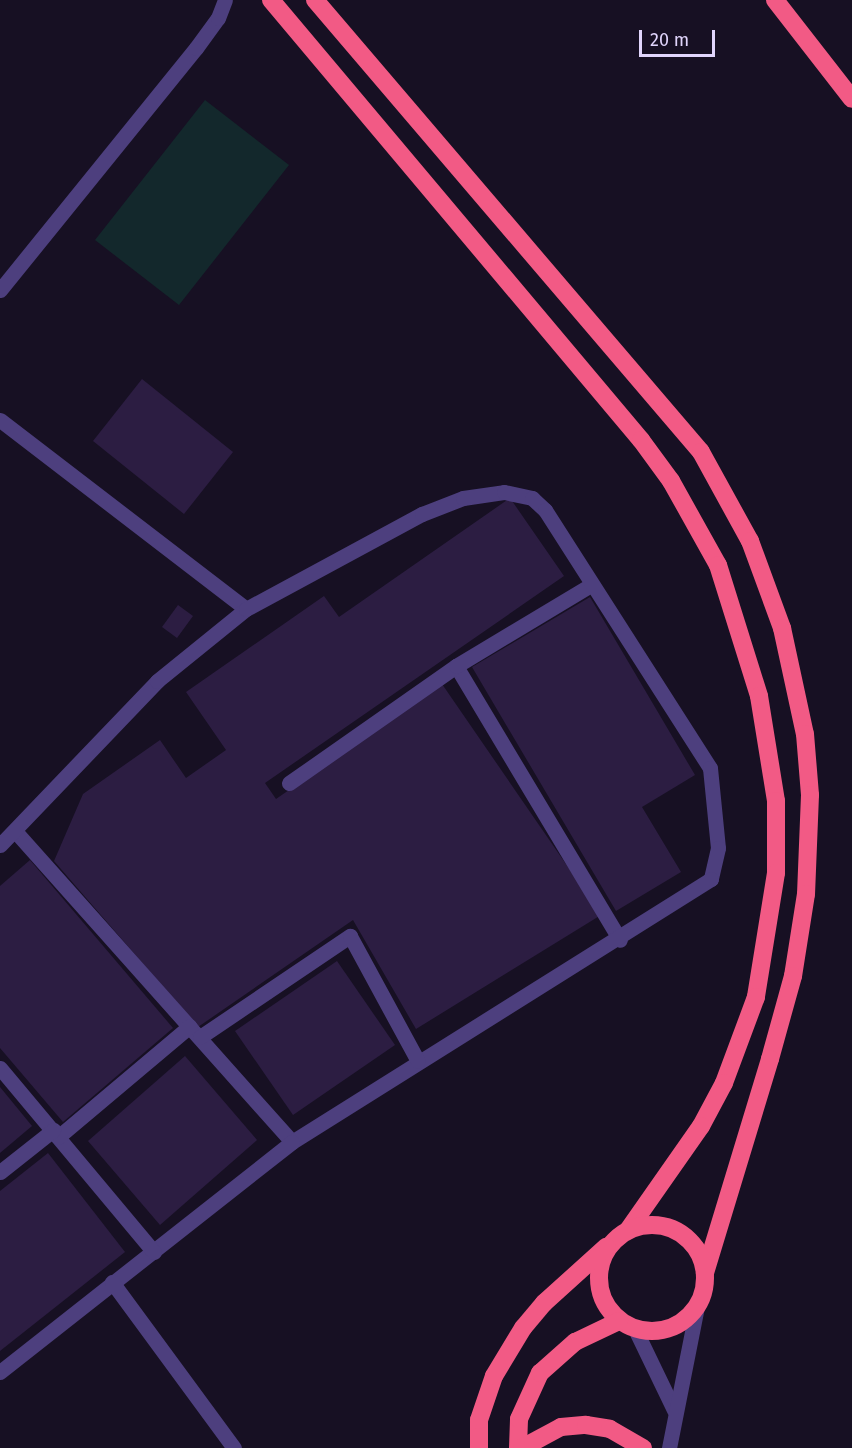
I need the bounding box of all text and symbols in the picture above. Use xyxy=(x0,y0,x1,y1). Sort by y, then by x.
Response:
scale bar xyxy=(642,18,718,56)
text: 20 m xyxy=(650,29,689,51)

